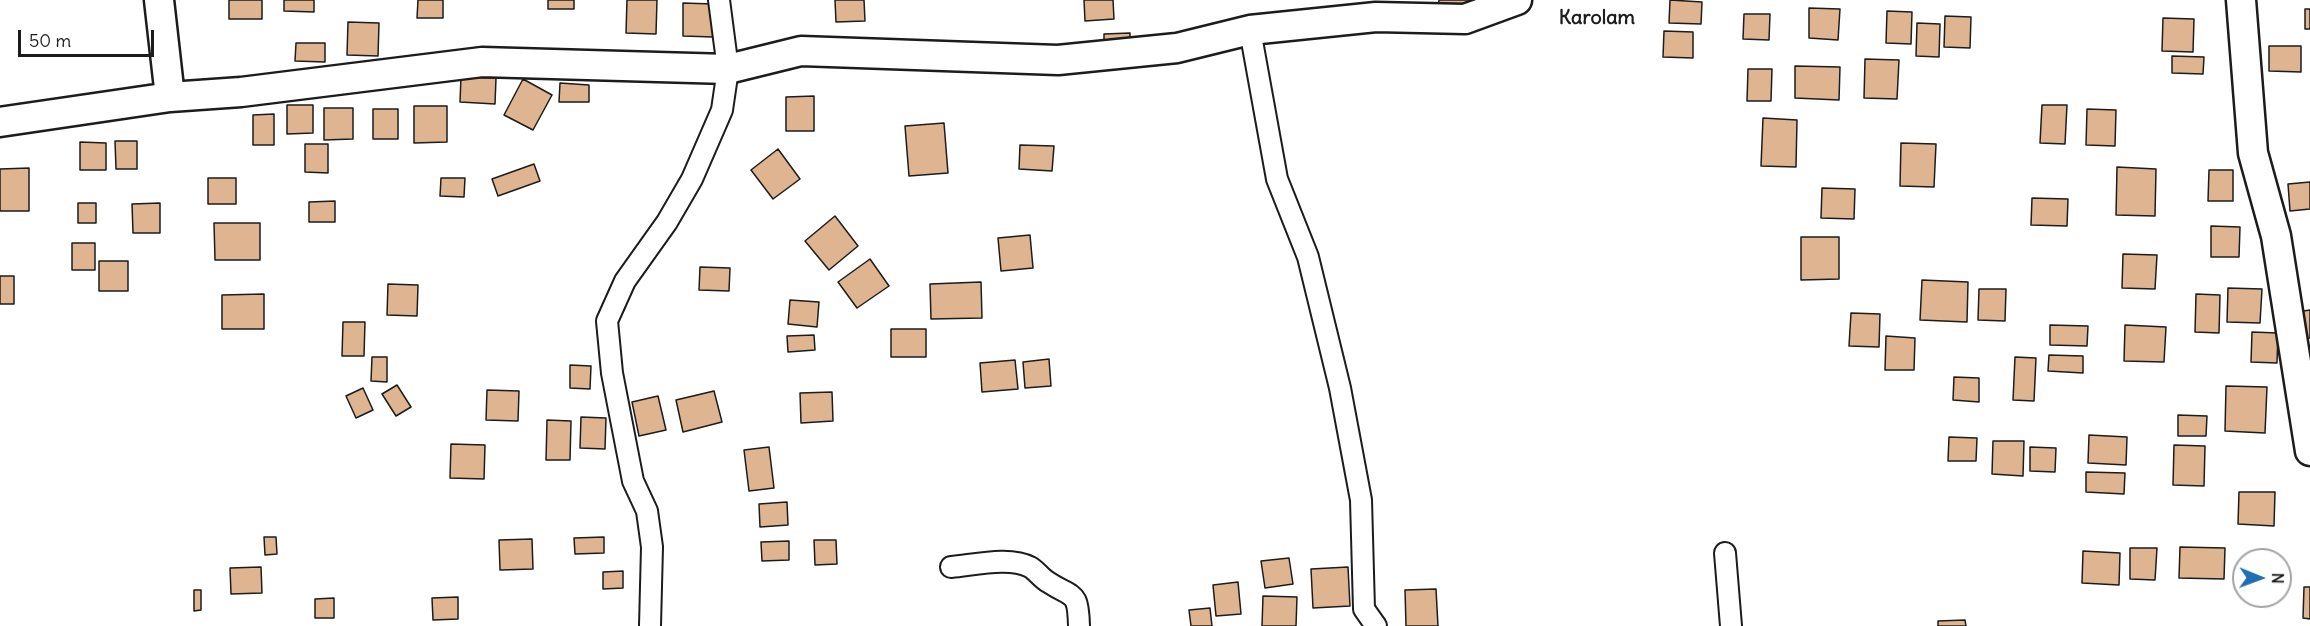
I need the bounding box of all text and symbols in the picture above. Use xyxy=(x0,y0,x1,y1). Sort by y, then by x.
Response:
district label: Karolam xyxy=(1559,6,1635,30)
scale bar xyxy=(21,18,158,56)
text: 50 m xyxy=(29,29,71,52)
north arrow xyxy=(2232,548,2292,608)
text: N xyxy=(2268,573,2288,584)

